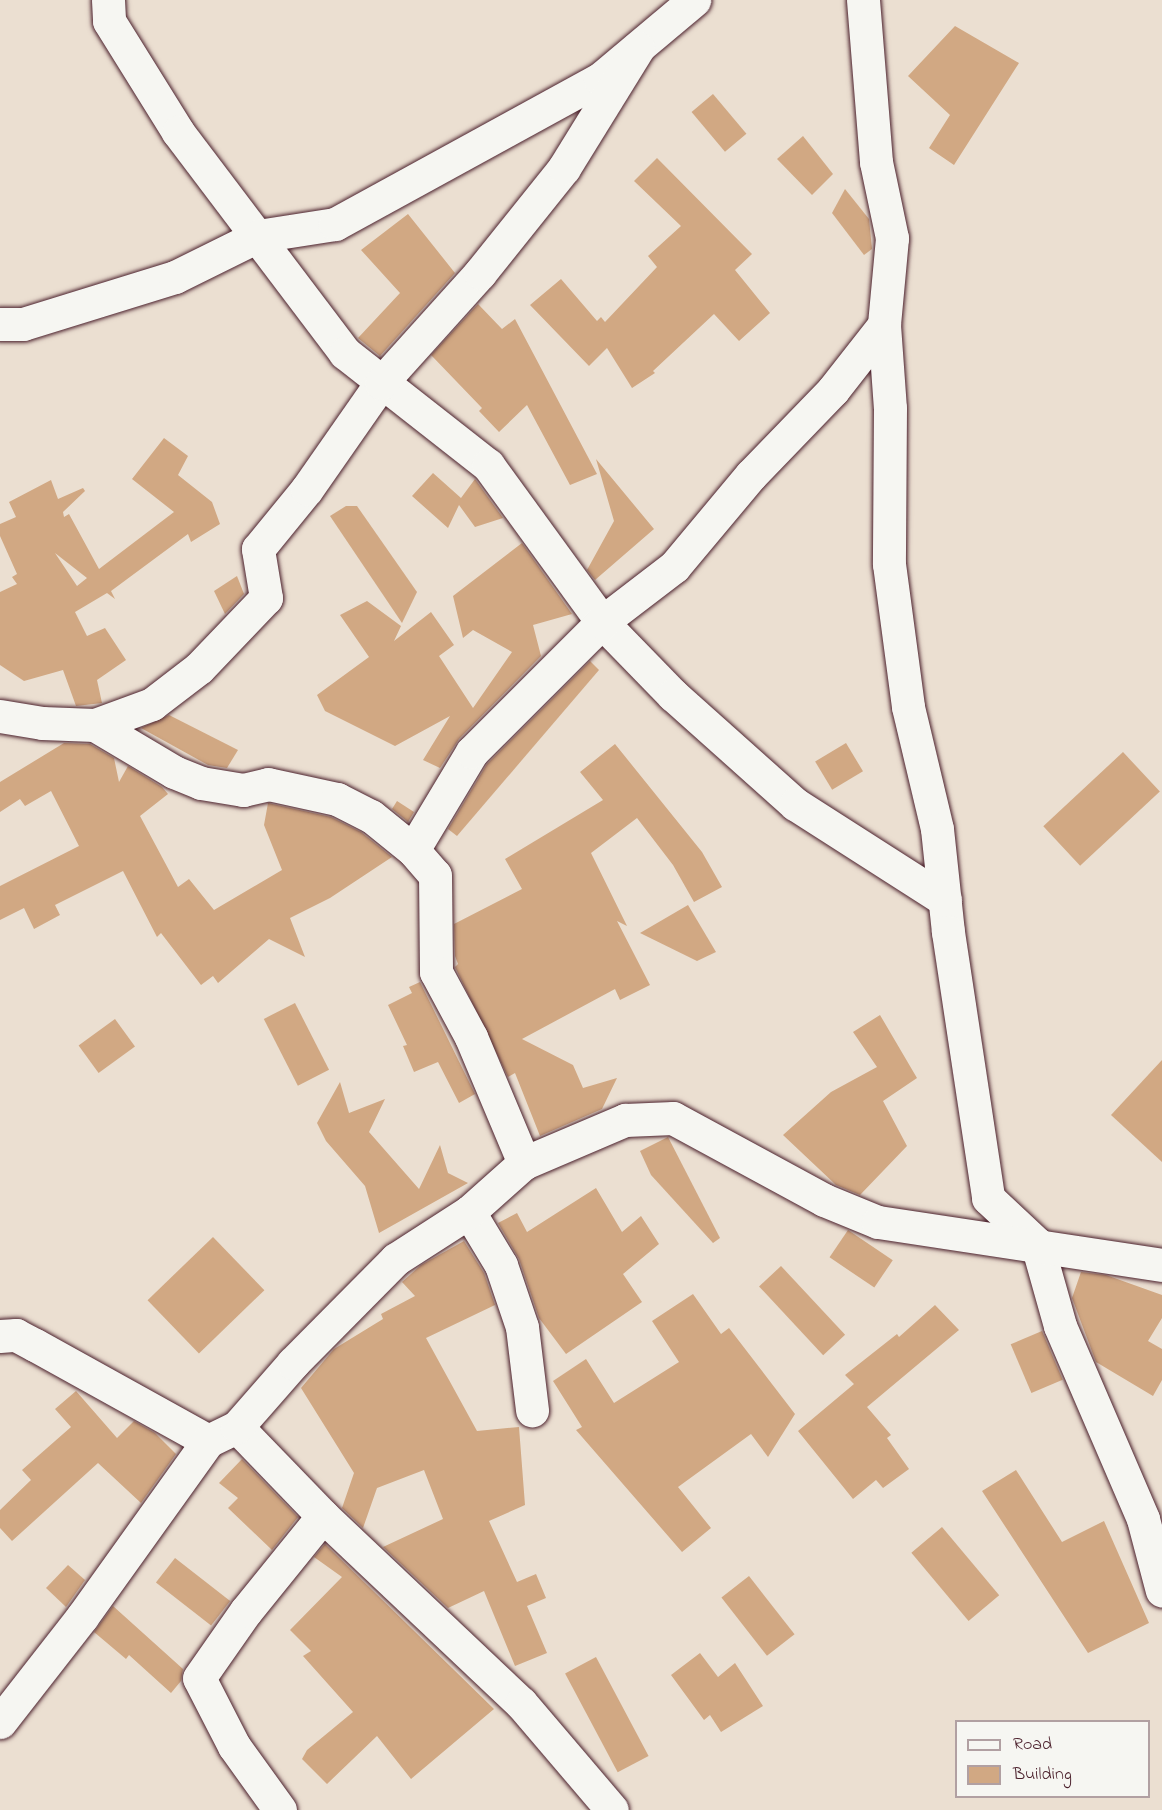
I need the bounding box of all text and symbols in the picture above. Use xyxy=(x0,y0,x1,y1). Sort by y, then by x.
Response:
legend xyxy=(955,1720,1150,1798)
text: Road xyxy=(1013,1732,1052,1758)
text: Building xyxy=(1013,1762,1072,1788)

